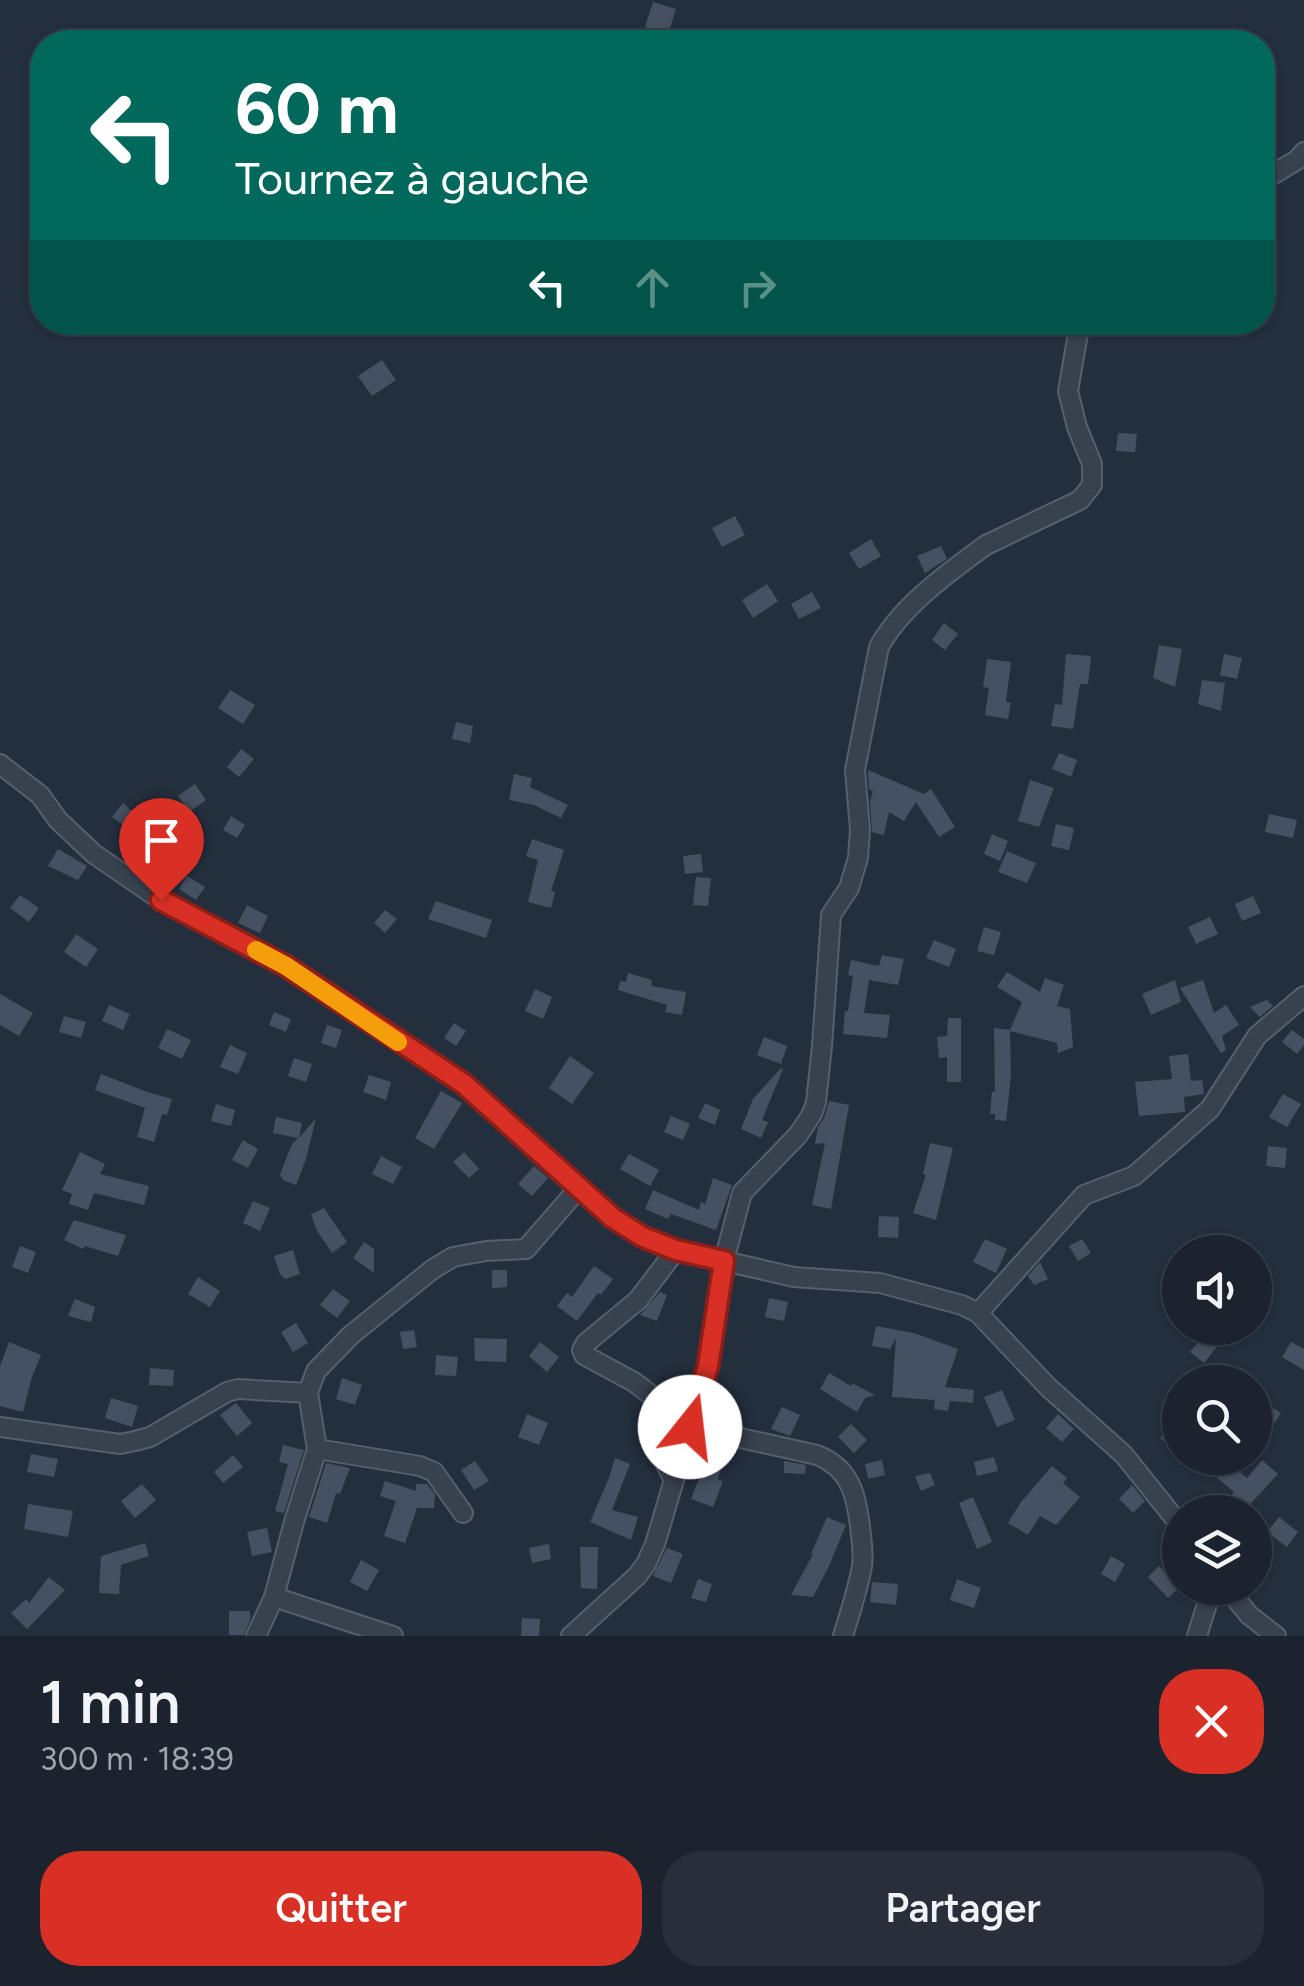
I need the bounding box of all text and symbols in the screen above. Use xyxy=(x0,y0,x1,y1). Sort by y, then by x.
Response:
text: 60 m xyxy=(235,66,399,151)
icon: left xyxy=(70,70,200,200)
text: Tournez à gauche xyxy=(235,151,589,205)
icon: left xyxy=(520,260,575,315)
icon: ahead xyxy=(625,260,680,315)
icon: right xyxy=(730,260,785,315)
pin xyxy=(119,798,204,901)
icon: arrive xyxy=(134,813,189,868)
map controls xyxy=(1162,1235,1272,1605)
button: sound xyxy=(1162,1235,1272,1345)
button: search xyxy=(1162,1365,1272,1475)
position arrow xyxy=(638,1375,742,1479)
button: layers xyxy=(1162,1495,1272,1605)
text: 1 min xyxy=(40,1666,180,1738)
button: close xyxy=(1159,1669,1264,1774)
text: 300 m · 18:39 xyxy=(40,1740,234,1778)
button: Quitter xyxy=(40,1851,642,1966)
button: Partager xyxy=(662,1851,1264,1966)

